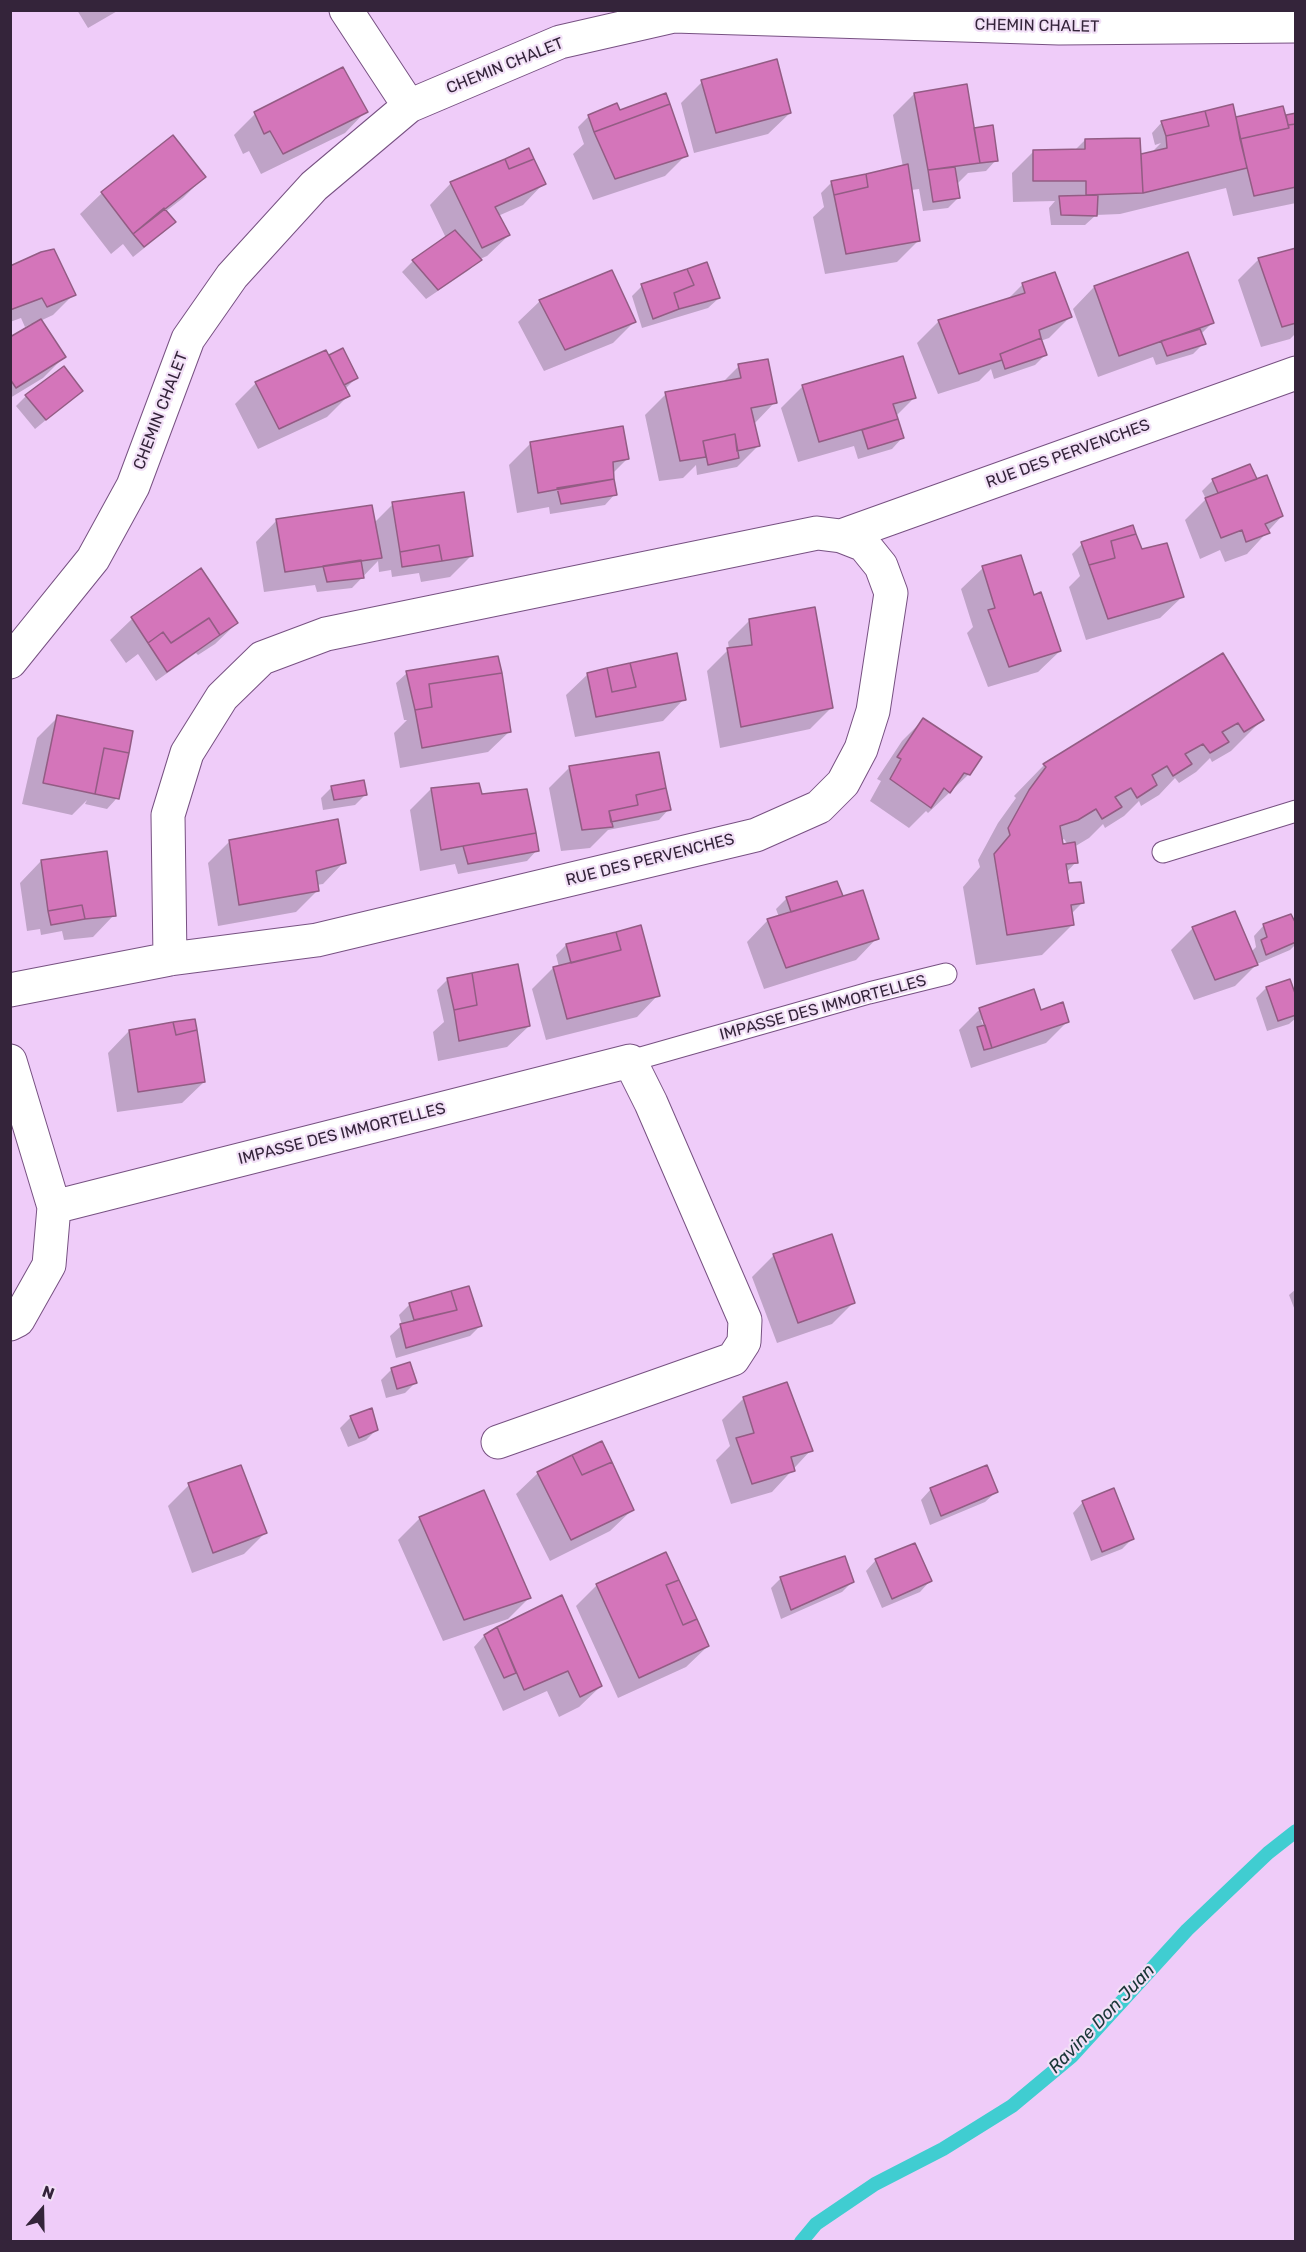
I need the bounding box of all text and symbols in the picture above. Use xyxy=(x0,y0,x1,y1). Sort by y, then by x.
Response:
street label: CHEMIN CHALET xyxy=(975,15,1099,37)
street label: CHEMIN CHALET xyxy=(444,34,566,98)
street label: CHEMIN CHALET xyxy=(130,349,192,473)
street label: RUE DES PERVENCHES xyxy=(983,415,1153,493)
street label: RUE DES PERVENCHES xyxy=(564,830,736,890)
street label: IMPASSE DES IMMORTELLES xyxy=(718,971,928,1045)
street label: IMPASSE DES IMMORTELLES xyxy=(236,1099,448,1169)
water label: Ravine Don Juan xyxy=(1044,1960,1160,2078)
north arrow xyxy=(12,2180,72,2240)
text: N xyxy=(40,2182,57,2204)

